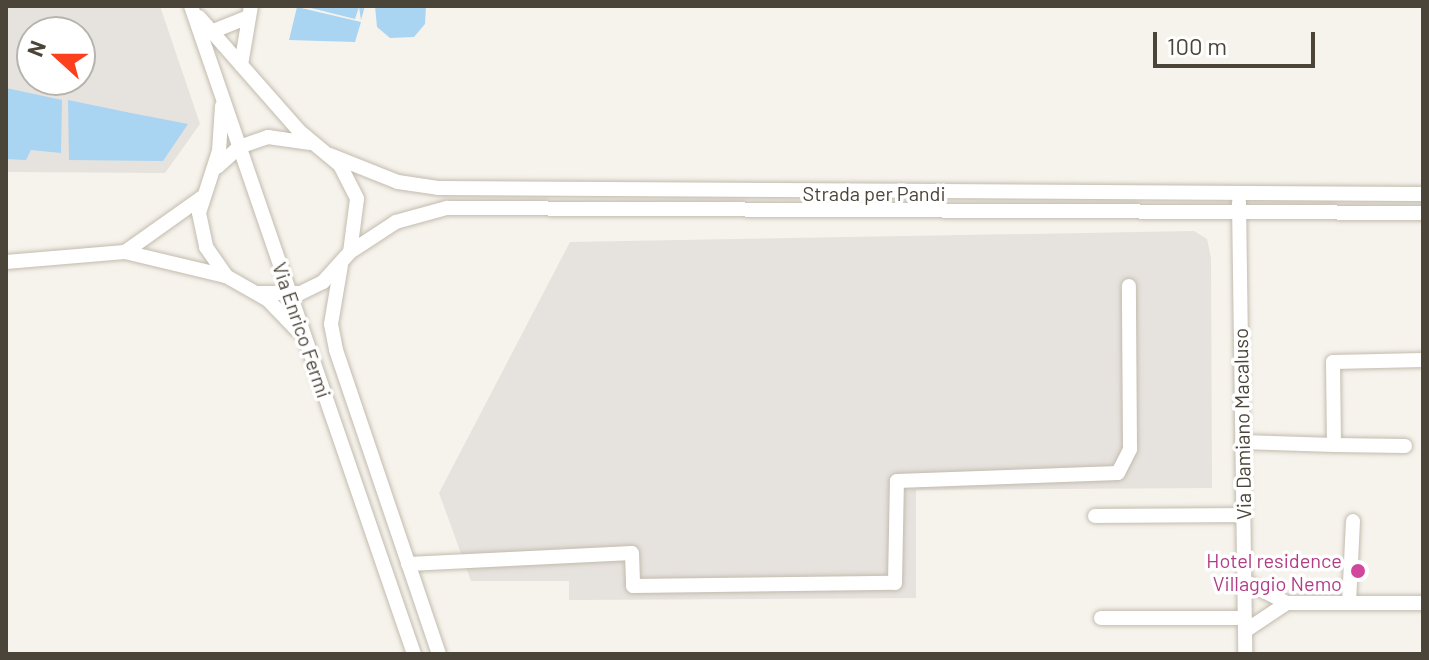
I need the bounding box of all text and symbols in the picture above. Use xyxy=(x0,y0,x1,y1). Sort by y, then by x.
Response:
north arrow xyxy=(16,16,96,96)
scale bar xyxy=(1157,16,1319,66)
text: 100 m xyxy=(1167,31,1227,60)
text: N xyxy=(21,37,50,60)
street label: Strada per Pandi xyxy=(802,181,946,205)
street label: Via Enrico Fermi xyxy=(268,259,336,401)
street label: Via Damiano Macaluso xyxy=(1228,328,1256,520)
place label: Hotel residence Villaggio Nemo xyxy=(1206,548,1342,595)
marker: Hotel residence Villaggio Nemo xyxy=(1349,562,1367,580)

